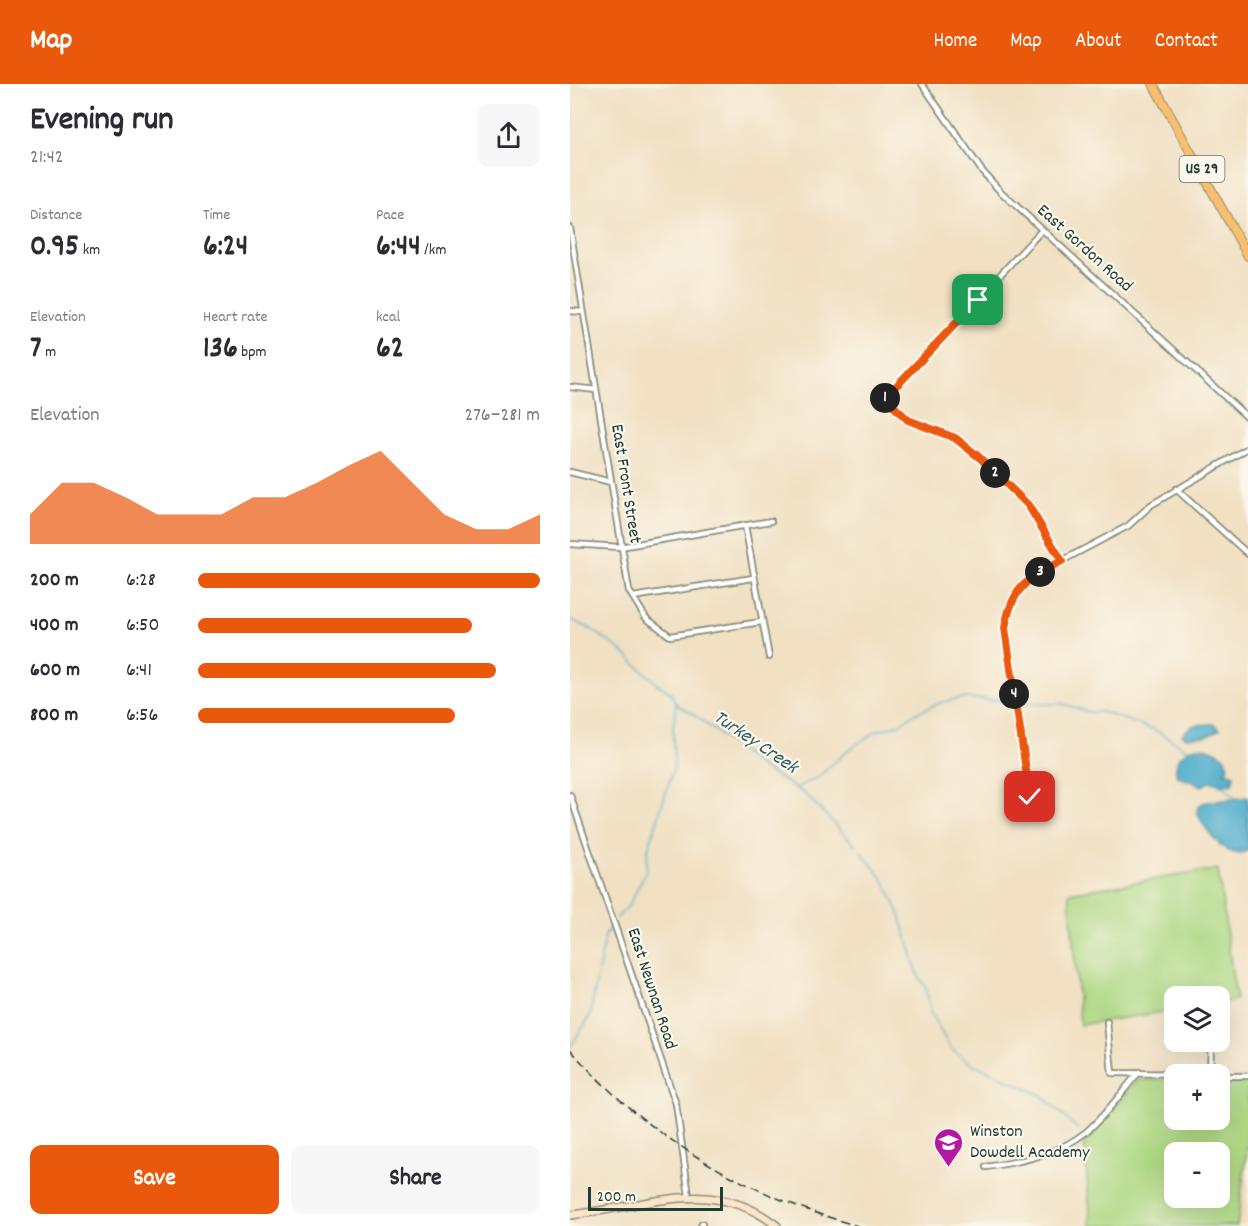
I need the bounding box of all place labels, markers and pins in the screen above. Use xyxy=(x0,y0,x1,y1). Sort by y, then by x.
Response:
pin xyxy=(952,274,1003,325)
pin: 1 xyxy=(870,383,900,413)
pin: 2 xyxy=(980,458,1010,488)
pin: 3 xyxy=(1025,557,1055,587)
pin: 4 xyxy=(999,679,1029,709)
pin xyxy=(1004,771,1055,822)
place label: Winston Dowdell Academy xyxy=(970,1120,1090,1166)
school or university icon: Winston Dowdell Academy xyxy=(933,1126,965,1168)

